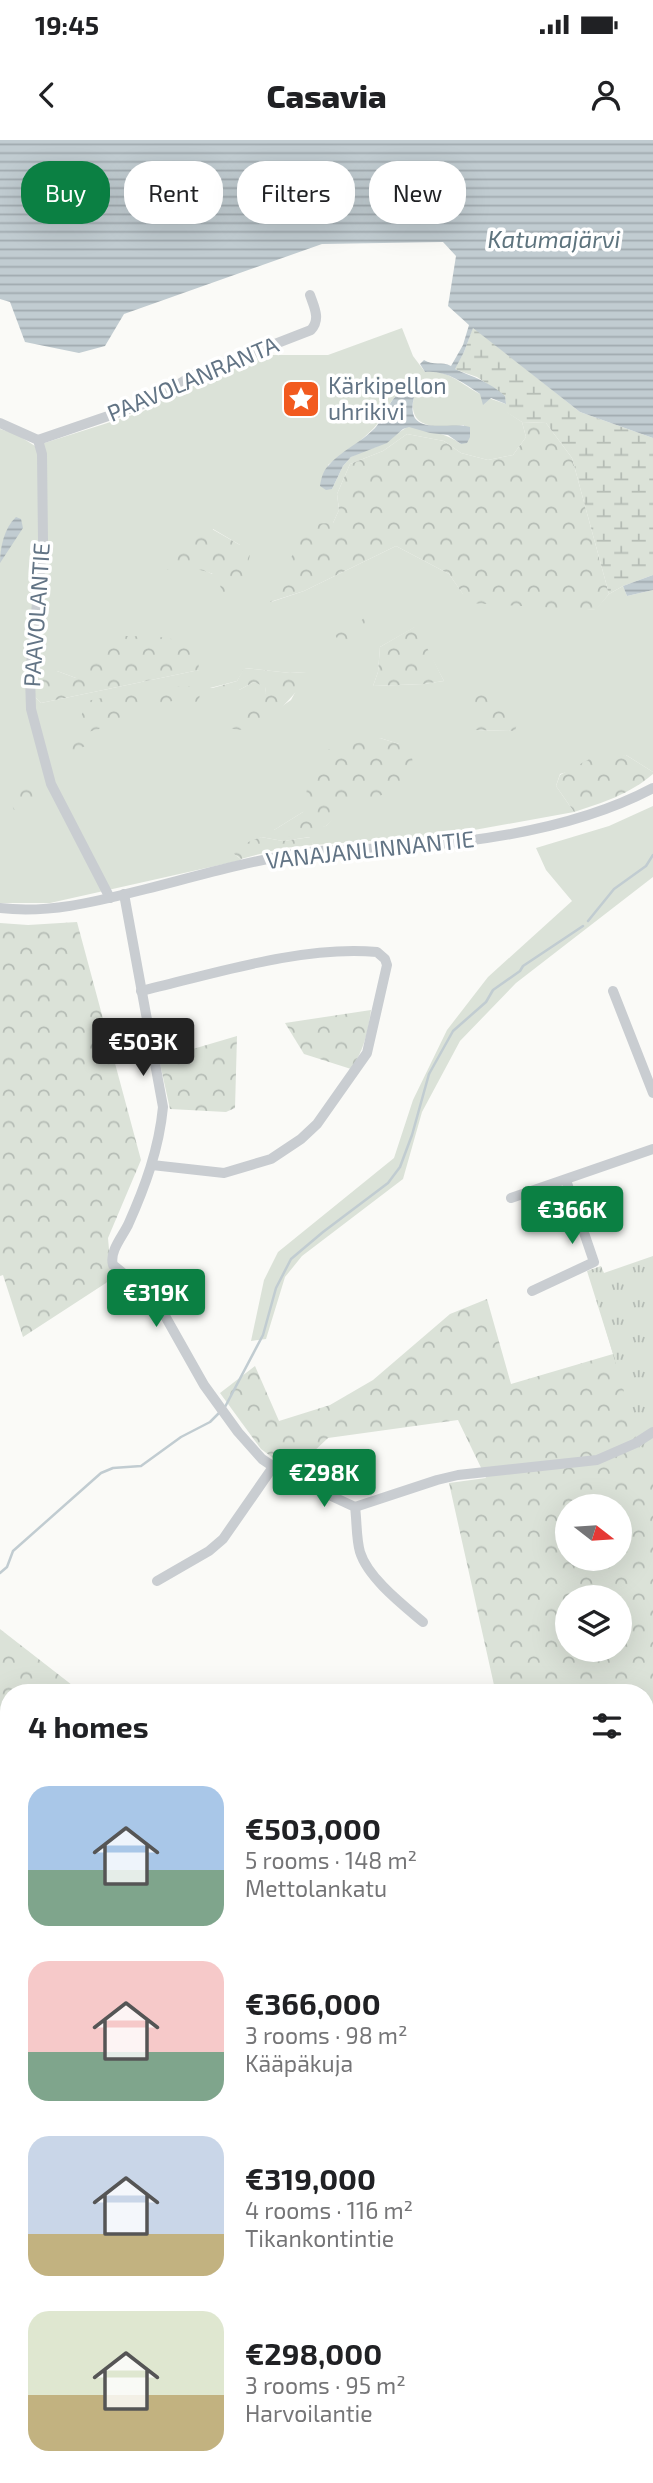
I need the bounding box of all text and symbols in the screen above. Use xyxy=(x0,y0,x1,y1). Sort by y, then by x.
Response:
text: 19:45 xyxy=(35,9,99,40)
icon: back xyxy=(28,76,66,114)
text: Casavia xyxy=(266,76,387,114)
icon: person xyxy=(587,76,625,114)
chip: Buy xyxy=(21,161,110,224)
chip: Rent xyxy=(124,161,223,224)
chip: Filters xyxy=(237,161,355,224)
chip: New xyxy=(369,161,466,224)
water label: Katumajärvi xyxy=(488,224,620,253)
street label: PAAVOLANRANTA xyxy=(103,329,283,427)
place label: Kärkipellon uhrikivi xyxy=(328,371,447,425)
place icon: Kärkipellon uhrikivi xyxy=(280,378,322,420)
street label: PAAVOLANTIE xyxy=(17,542,55,688)
street label: VANAJANLINNANTIE xyxy=(264,824,476,874)
pin: €503K xyxy=(94,1018,192,1078)
text: €503K xyxy=(108,1027,178,1055)
pin: €366K xyxy=(523,1186,621,1246)
text: €366K xyxy=(537,1195,607,1223)
pin: €319K xyxy=(107,1270,205,1329)
text: €319K xyxy=(123,1278,189,1306)
pin: €298K xyxy=(275,1450,373,1509)
text: €298K xyxy=(289,1458,359,1486)
north arrow xyxy=(555,1494,632,1572)
map controls xyxy=(555,1494,632,1662)
button: layers xyxy=(555,1585,632,1662)
icon: filters xyxy=(588,1707,626,1745)
text: 4 homes xyxy=(28,1708,149,1744)
text: €503,000 xyxy=(245,1810,381,1846)
icon: home xyxy=(84,1814,168,1898)
text: 5 rooms · 148 m² xyxy=(245,1846,417,1874)
text: Mettolankatu xyxy=(245,1874,387,1902)
text: €366,000 xyxy=(245,1985,381,2021)
icon: home xyxy=(84,1989,168,2073)
text: 3 rooms · 98 m² xyxy=(245,2021,407,2049)
text: Kääpäkuja xyxy=(245,2049,353,2077)
text: €319,000 xyxy=(245,2160,376,2196)
icon: home xyxy=(84,2164,168,2248)
text: 4 rooms · 116 m² xyxy=(245,2196,413,2224)
text: Tikankontintie xyxy=(245,2224,394,2252)
text: €298,000 xyxy=(245,2335,382,2371)
icon: home xyxy=(84,2339,168,2423)
text: 3 rooms · 95 m² xyxy=(245,2371,406,2399)
text: Harvoilantie xyxy=(245,2399,373,2427)

